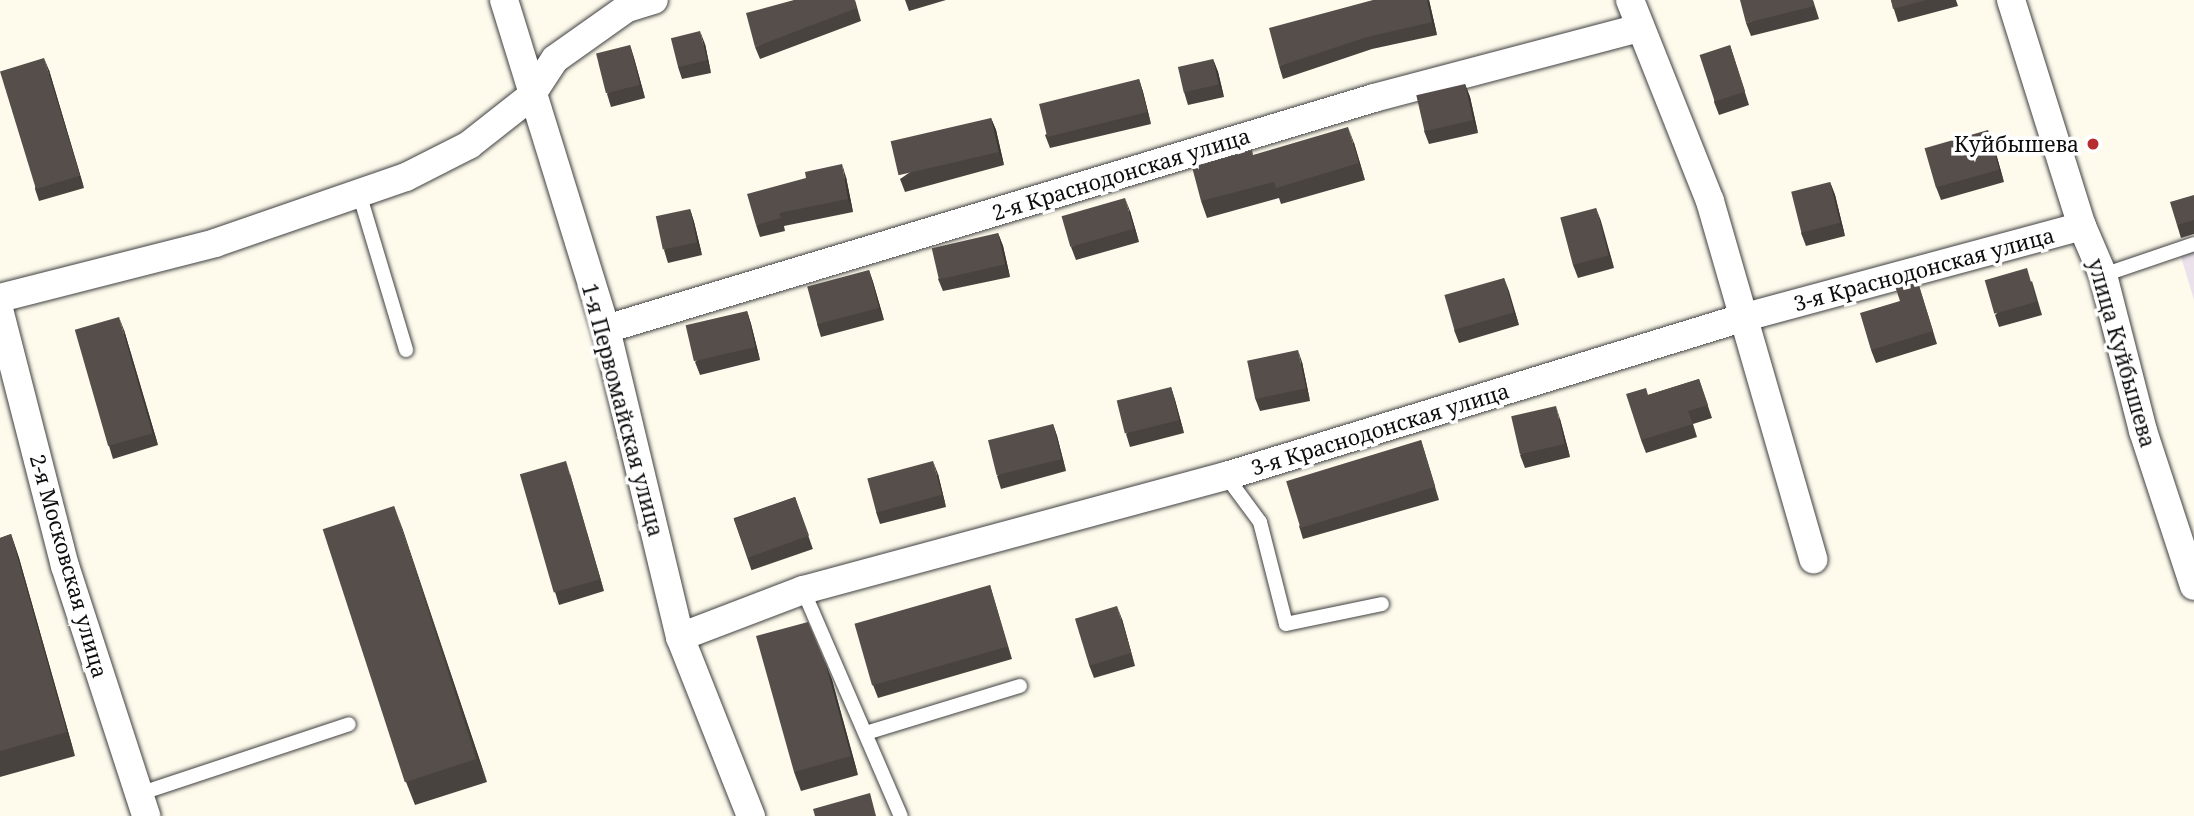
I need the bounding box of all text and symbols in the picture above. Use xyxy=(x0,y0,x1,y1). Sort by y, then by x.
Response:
street label: 2-я Краснодонская улица xyxy=(989,123,1253,225)
place label: Куйбышева xyxy=(1954,131,2079,157)
marker: Куйбышева xyxy=(2085,136,2101,152)
street label: 3-я Краснодонская улица xyxy=(1791,222,2057,316)
street label: улица Куйбышева xyxy=(2083,256,2161,450)
street label: 1-я Первомайская улица xyxy=(577,281,669,539)
street label: 3-я Краснодонская улица xyxy=(1248,378,1512,480)
street label: 2-я Московская улица xyxy=(25,451,113,681)

